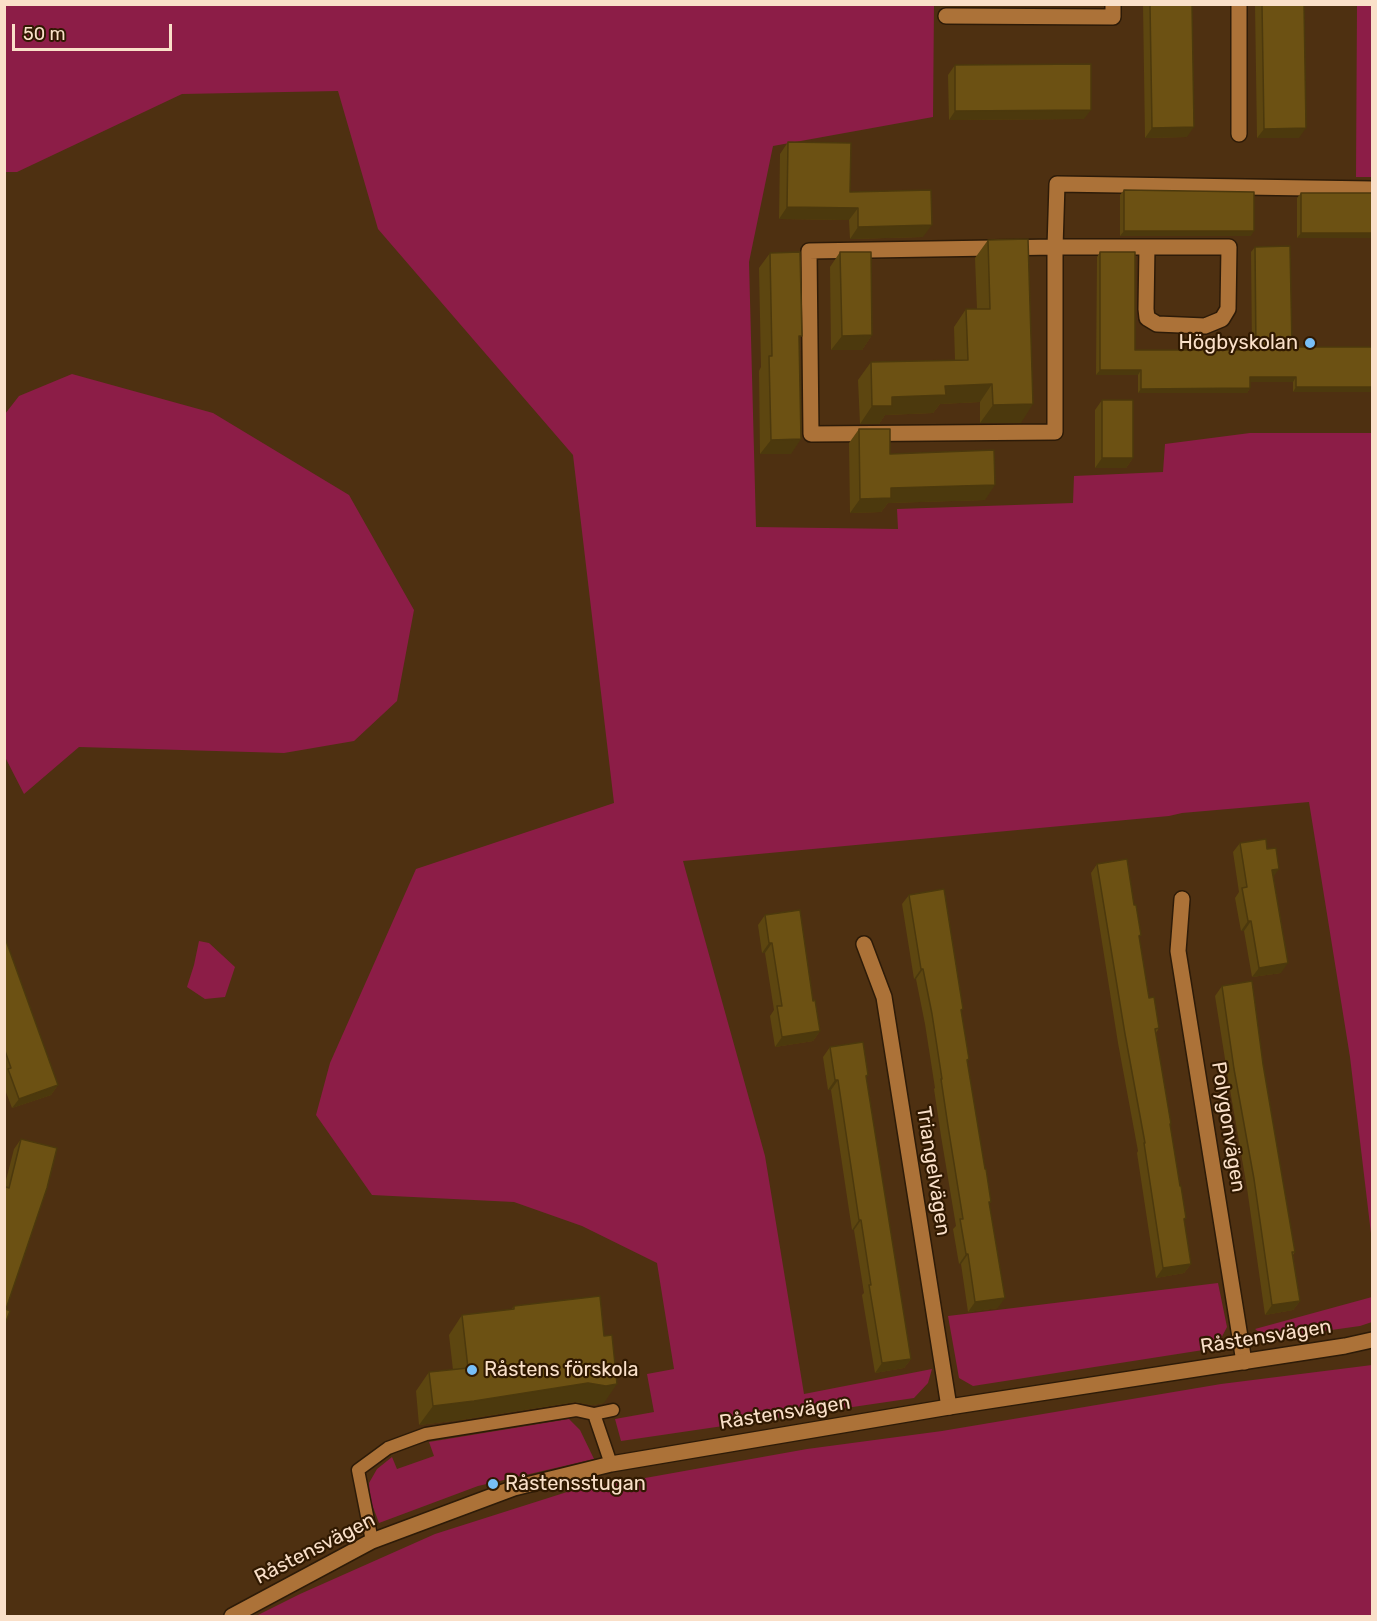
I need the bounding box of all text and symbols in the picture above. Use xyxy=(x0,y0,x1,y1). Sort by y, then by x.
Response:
scale bar xyxy=(15,12,176,50)
text: 50 m xyxy=(23,23,66,45)
place label: Högbyskolan xyxy=(1179,331,1298,355)
marker: Högbyskolan xyxy=(1303,336,1317,350)
street label: Polygonvägen xyxy=(1206,1060,1250,1194)
street label: Triangelvägen xyxy=(911,1105,955,1237)
street label: Råstensvägen xyxy=(1199,1315,1333,1359)
place label: Råstens förskola xyxy=(484,1358,639,1382)
marker: Råstens förskola xyxy=(465,1363,479,1377)
street label: Råstensvägen xyxy=(718,1391,852,1435)
place label: Råstensstugan xyxy=(505,1472,646,1496)
marker: Råstensstugan xyxy=(486,1477,500,1491)
street label: Råstensvägen xyxy=(251,1508,379,1590)

